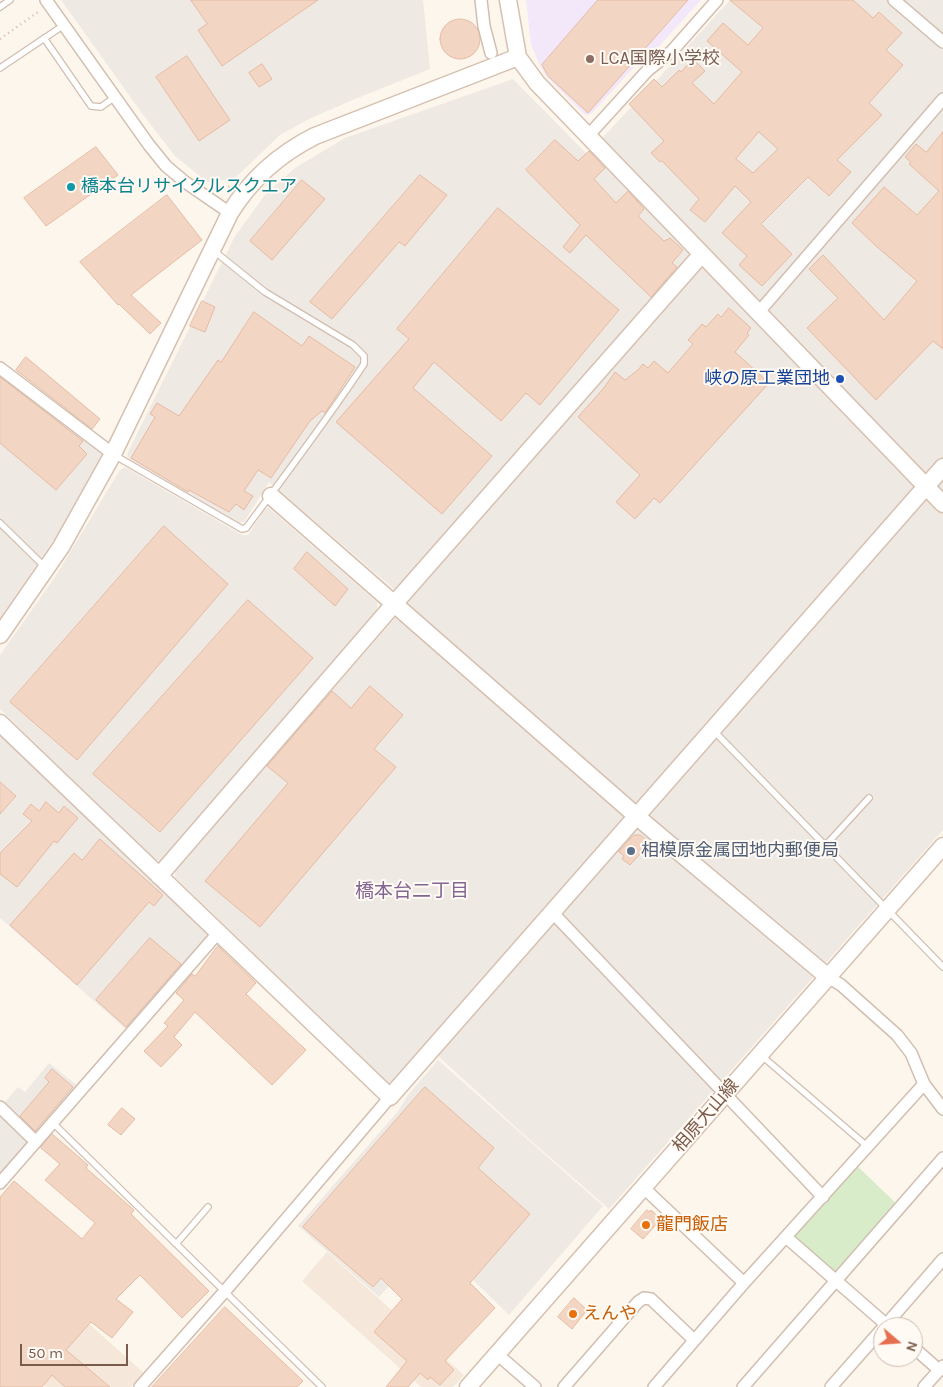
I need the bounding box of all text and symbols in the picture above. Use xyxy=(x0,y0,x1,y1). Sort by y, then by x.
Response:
place label: LCA国際小学校 xyxy=(600,48,720,70)
marker: LCA国際小学校 xyxy=(584,53,596,65)
place label: 橋本台リサイクルスクエア xyxy=(81,176,297,198)
marker: 橋本台リサイクルスクエア xyxy=(65,181,77,193)
place label: 峡の原工業団地 xyxy=(704,368,830,390)
marker: 峡の原工業団地 xyxy=(834,373,846,385)
place label: 相模原金属団地内郵便局 xyxy=(641,840,839,862)
marker: 相模原金属団地内郵便局 xyxy=(625,845,637,857)
district label: 橋本台二丁目 xyxy=(355,881,469,903)
street label: 相原大山線 xyxy=(668,1075,744,1157)
place label: 龍門飯店 xyxy=(656,1214,728,1236)
marker: 龍門飯店 xyxy=(640,1219,652,1231)
place label: えんや xyxy=(583,1303,637,1325)
marker: えんや xyxy=(567,1308,579,1320)
north arrow xyxy=(873,1317,923,1367)
scale bar xyxy=(22,1334,130,1366)
text: N xyxy=(902,1339,921,1354)
text: 50 m xyxy=(28,1344,63,1362)

